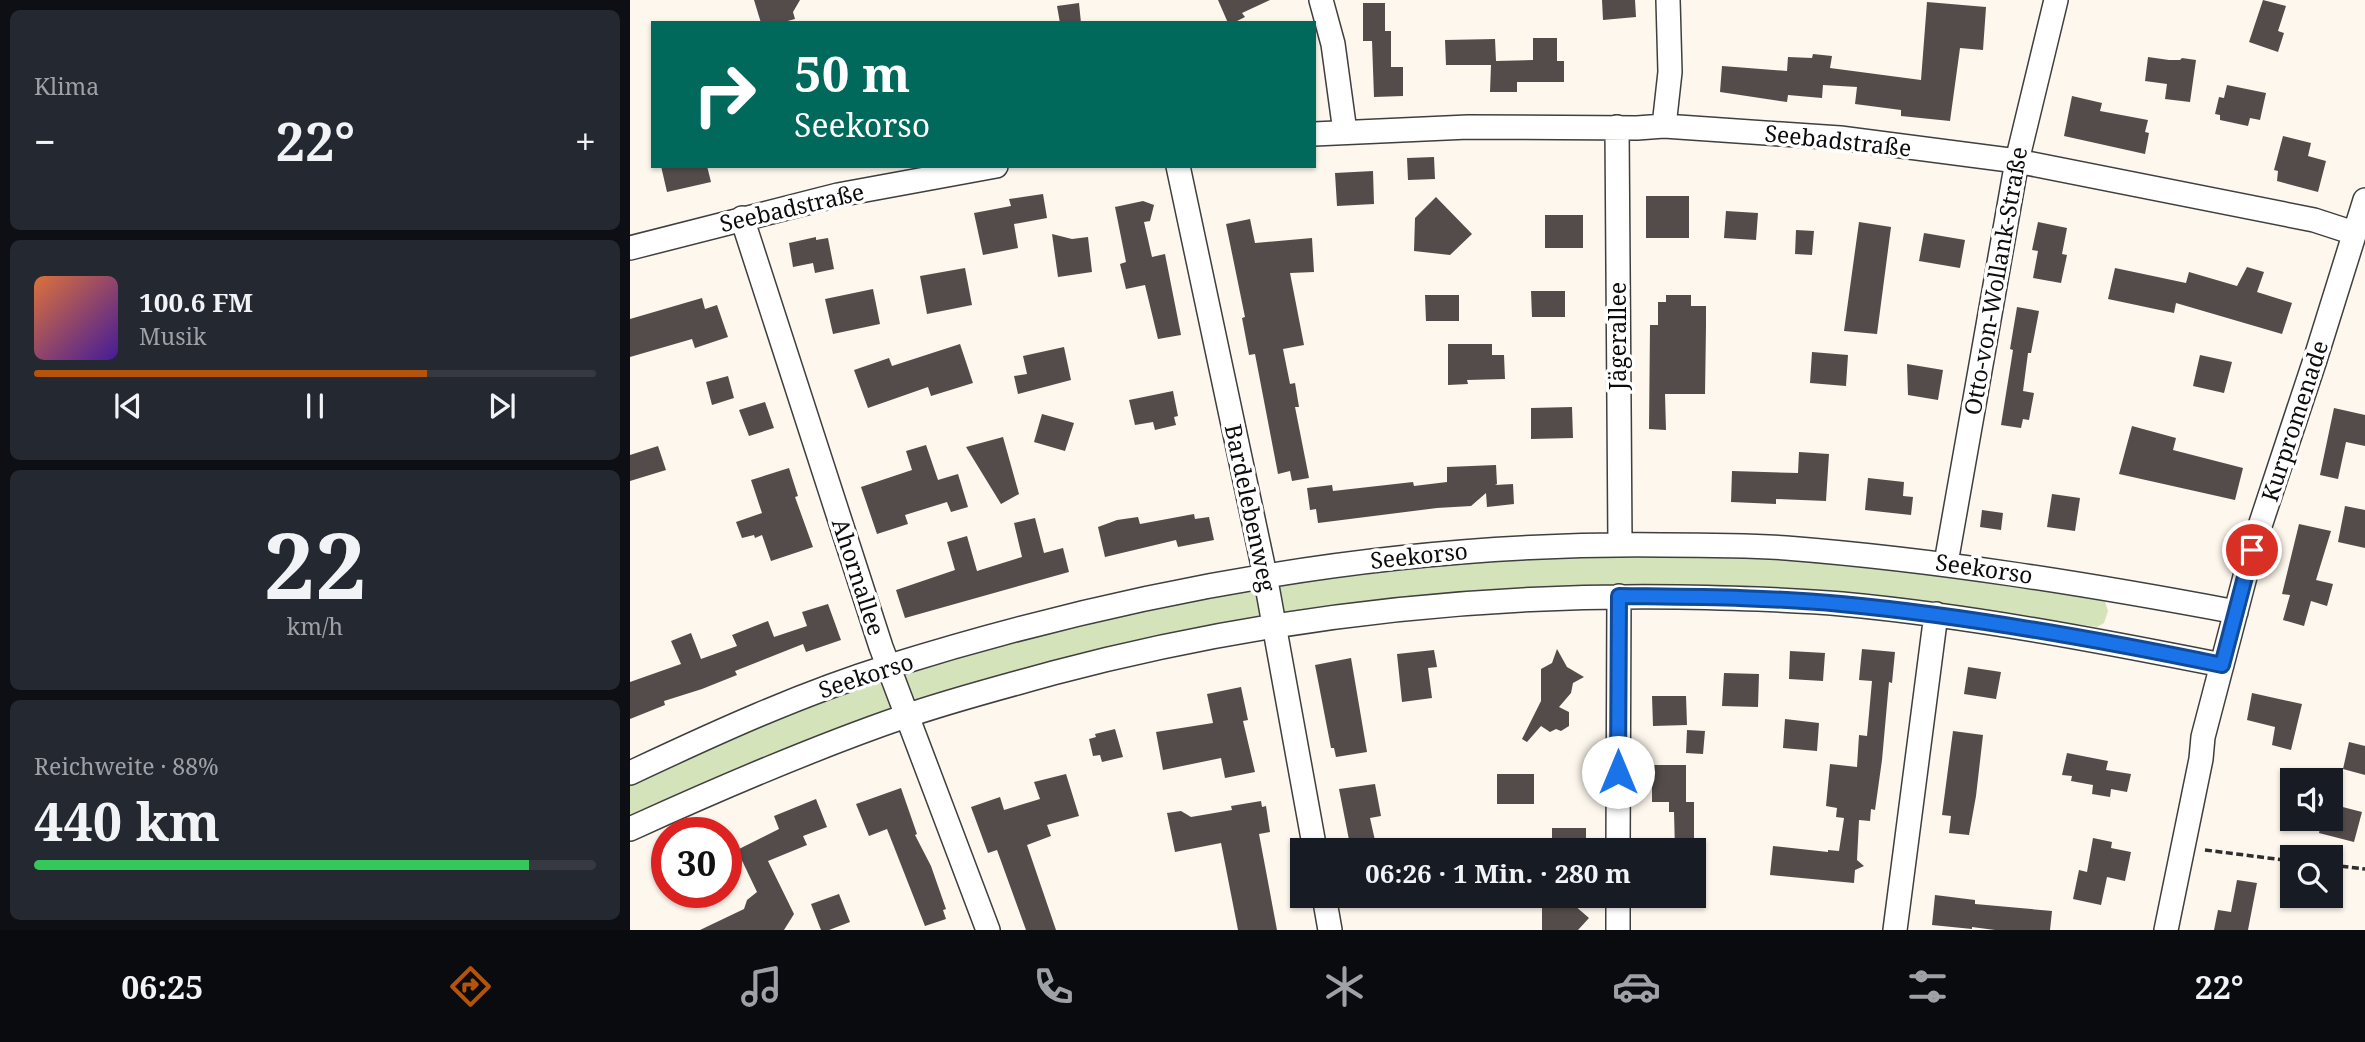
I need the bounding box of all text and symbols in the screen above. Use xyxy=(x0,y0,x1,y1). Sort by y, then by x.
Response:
text: 50 m xyxy=(794,40,910,106)
icon: right xyxy=(679,49,770,140)
text: Klima xyxy=(34,70,99,102)
text: Seekorso xyxy=(794,103,930,146)
text: 22° xyxy=(276,105,355,176)
text: − xyxy=(34,115,56,167)
text: + xyxy=(575,115,596,167)
street label: Seebadstraße xyxy=(1763,116,1913,164)
street label: Otto-von-Wollank-Straße xyxy=(1956,144,2034,418)
street label: Seebadstraße xyxy=(716,175,867,239)
street label: Jägerallee xyxy=(1601,282,1633,391)
text: 100.6 FM xyxy=(139,284,253,320)
text: Musik xyxy=(139,320,206,352)
street label: Kurpromenade xyxy=(2253,336,2335,505)
icon: previous xyxy=(109,387,147,425)
icon: pause xyxy=(296,387,334,425)
icon: next xyxy=(483,387,521,425)
street label: Bardelebenweg xyxy=(1218,421,1284,595)
text: 22 xyxy=(264,502,366,626)
street label: Ahornallee xyxy=(825,514,893,639)
pin xyxy=(2222,520,2282,580)
icon: arrive xyxy=(2233,531,2271,569)
street label: Seekorso xyxy=(1369,534,1469,576)
street label: Seekorso xyxy=(1933,545,2035,591)
text: km/h xyxy=(287,610,343,642)
street label: Seekorso xyxy=(814,645,917,705)
position arrow xyxy=(1581,735,1655,809)
text: Reichweite · 88% xyxy=(34,750,219,782)
map controls xyxy=(2280,768,2343,908)
button: sound xyxy=(2280,768,2343,831)
text: 440 km xyxy=(34,785,220,856)
speed limit sign: 30 xyxy=(651,817,742,908)
button: search xyxy=(2280,845,2343,908)
text: 06:26 · 1 Min. · 280 m xyxy=(1365,855,1631,891)
icon: directions xyxy=(446,962,495,1011)
icon: music xyxy=(737,962,786,1011)
icon: phone xyxy=(1029,962,1078,1011)
icon: climate xyxy=(1320,962,1369,1011)
icon: car xyxy=(1612,962,1661,1011)
icon: filters xyxy=(1903,962,1952,1011)
text: 06:25 xyxy=(121,965,203,1008)
text: 22° xyxy=(2195,965,2244,1008)

